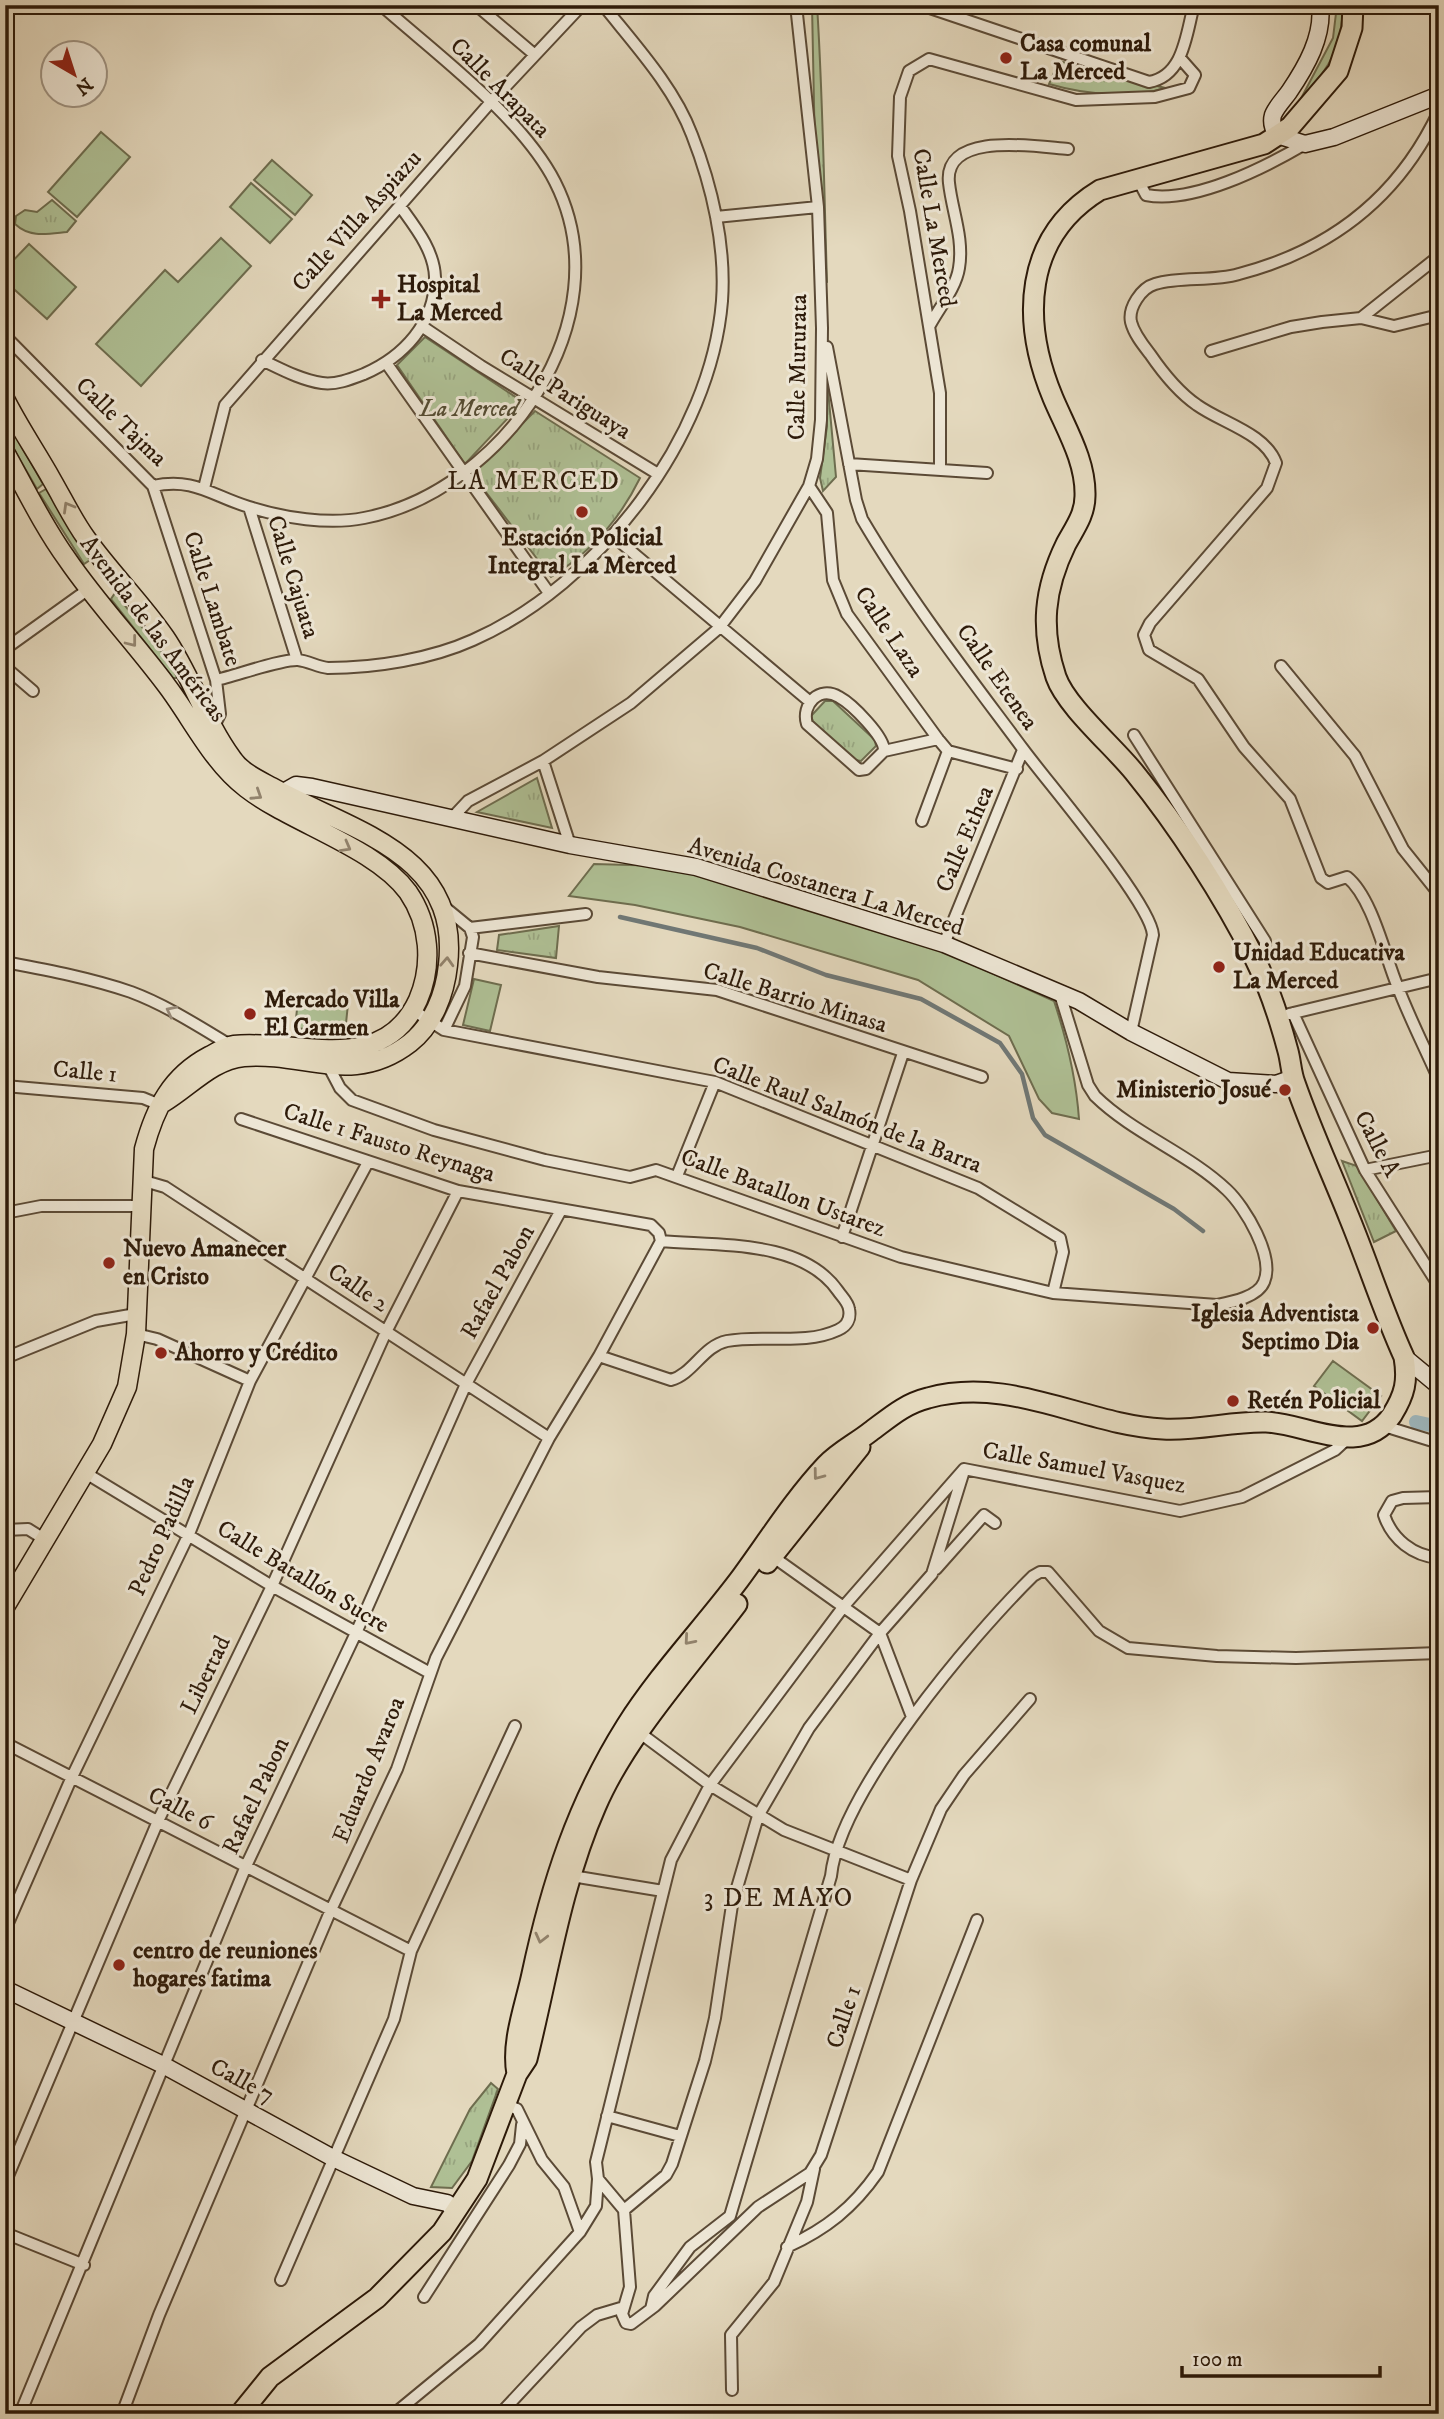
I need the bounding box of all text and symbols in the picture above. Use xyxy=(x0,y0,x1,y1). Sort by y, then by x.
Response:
place label: Casa comunal La Merced xyxy=(1020,29,1152,87)
street label: Calle Arapata xyxy=(443,31,557,145)
north arrow xyxy=(38,38,108,108)
marker: Casa comunal La Merced xyxy=(998,50,1014,66)
text: N xyxy=(70,72,97,100)
street label: Calle Villa Aspiazu xyxy=(286,144,428,298)
street label: Calle La Merced xyxy=(905,146,963,310)
place label: Hospital La Merced xyxy=(397,270,503,328)
marker: Hospital La Merced xyxy=(371,289,391,309)
street label: Calle Mururata xyxy=(782,293,814,440)
street label: Calle Pariguaya xyxy=(494,342,637,447)
street label: Calle Tajma xyxy=(69,371,174,474)
park label: La Merced xyxy=(418,394,522,424)
district label: LA MERCED xyxy=(447,465,621,498)
one-way arrow xyxy=(63,501,76,514)
marker: Estación Policial Integral La Merced xyxy=(574,504,590,520)
street label: Calle Cajuata xyxy=(260,512,326,643)
place label: Estación Policial Integral La Merced xyxy=(488,523,677,581)
street label: Calle Lambate xyxy=(176,528,248,670)
street label: Avenida de las Américas xyxy=(73,530,233,728)
street label: Calle Laza xyxy=(848,581,931,684)
street label: Calle Etenea xyxy=(950,618,1045,737)
one-way arrow xyxy=(124,634,137,647)
street label: Calle Ethea xyxy=(929,780,1001,897)
one-way arrow xyxy=(250,787,263,800)
street label: Avenida Costanera La Merced xyxy=(684,831,968,943)
one-way arrow xyxy=(339,839,352,852)
place label: Unidad Educativa La Merced xyxy=(1233,938,1406,996)
street label: Calle Barrio Minasa xyxy=(699,956,891,1040)
one-way arrow xyxy=(440,957,455,968)
marker: Unidad Educativa La Merced xyxy=(1211,959,1227,975)
place label: Mercado Villa El Carmen xyxy=(264,985,400,1043)
one-way arrow xyxy=(166,1006,179,1020)
marker: Mercado Villa El Carmen xyxy=(242,1006,258,1022)
street label: Calle Raul Salmón de la Barra xyxy=(708,1050,987,1181)
street label: Calle 1 xyxy=(52,1054,118,1090)
place label: Ministerio Josué xyxy=(1116,1075,1272,1105)
marker: Ministerio Josué xyxy=(1277,1082,1293,1098)
street label: Calle 1 Fausto Reynaga xyxy=(280,1097,499,1190)
street label: Calle A xyxy=(1347,1106,1407,1183)
street label: Calle Batallon Ustarez xyxy=(677,1142,890,1244)
street label: Rafael Pabon xyxy=(454,1219,542,1344)
place label: Nuevo Amanecer en Cristo xyxy=(123,1234,287,1292)
marker: Nuevo Amanecer en Cristo xyxy=(101,1255,117,1271)
street label: Calle 2 xyxy=(322,1257,394,1319)
place label: Iglesia Adventista Septimo Dia xyxy=(1191,1299,1360,1357)
marker: Iglesia Adventista Septimo Dia xyxy=(1365,1320,1381,1336)
place label: Ahorro y Crédito xyxy=(174,1338,338,1368)
marker: Ahorro y Crédito xyxy=(153,1345,169,1361)
place label: Retén Policial xyxy=(1247,1386,1381,1416)
marker: Retén Policial xyxy=(1225,1393,1241,1409)
street label: Calle Samuel Vasquez xyxy=(980,1435,1189,1501)
one-way arrow xyxy=(814,1467,827,1480)
street label: Pedro Padilla xyxy=(122,1471,202,1601)
street label: Calle Batallón Sucre xyxy=(211,1514,395,1640)
street label: Libertad xyxy=(174,1631,238,1719)
one-way arrow xyxy=(685,1632,697,1645)
street label: Eduardo Avaroa xyxy=(326,1692,412,1847)
street label: Rafael Pabon xyxy=(216,1732,296,1859)
street label: Calle 6 xyxy=(143,1780,218,1838)
district label: 3 DE MAYO xyxy=(704,1882,854,1915)
one-way arrow xyxy=(535,1932,549,1944)
place label: centro de reuniones hogares fatima xyxy=(132,1936,317,1994)
marker: centro de reuniones hogares fatima xyxy=(111,1957,127,1973)
street label: Calle 1 xyxy=(820,1982,868,2052)
street label: Calle 7 xyxy=(205,2052,279,2110)
scale bar xyxy=(1182,2335,1379,2379)
text: 100 m xyxy=(1192,2347,1243,2373)

